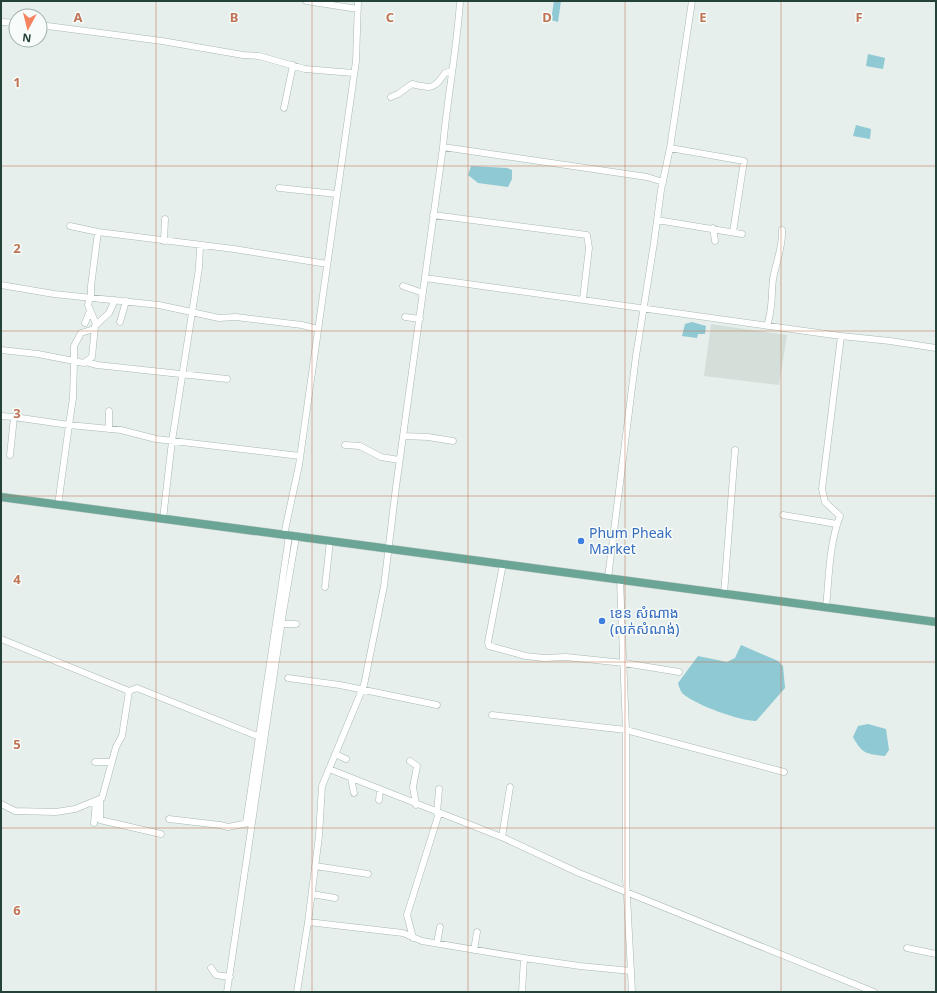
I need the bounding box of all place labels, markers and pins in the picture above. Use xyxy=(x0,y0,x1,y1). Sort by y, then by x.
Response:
place label: Phum Pheak Market xyxy=(589,523,672,558)
marker: Phum Pheak Market xyxy=(576,536,586,546)
place label: ខេន សំណាង (លក់សំណង់) xyxy=(610,603,680,638)
marker: ខេន សំណាង (លក់សំណង់) xyxy=(597,616,607,626)

